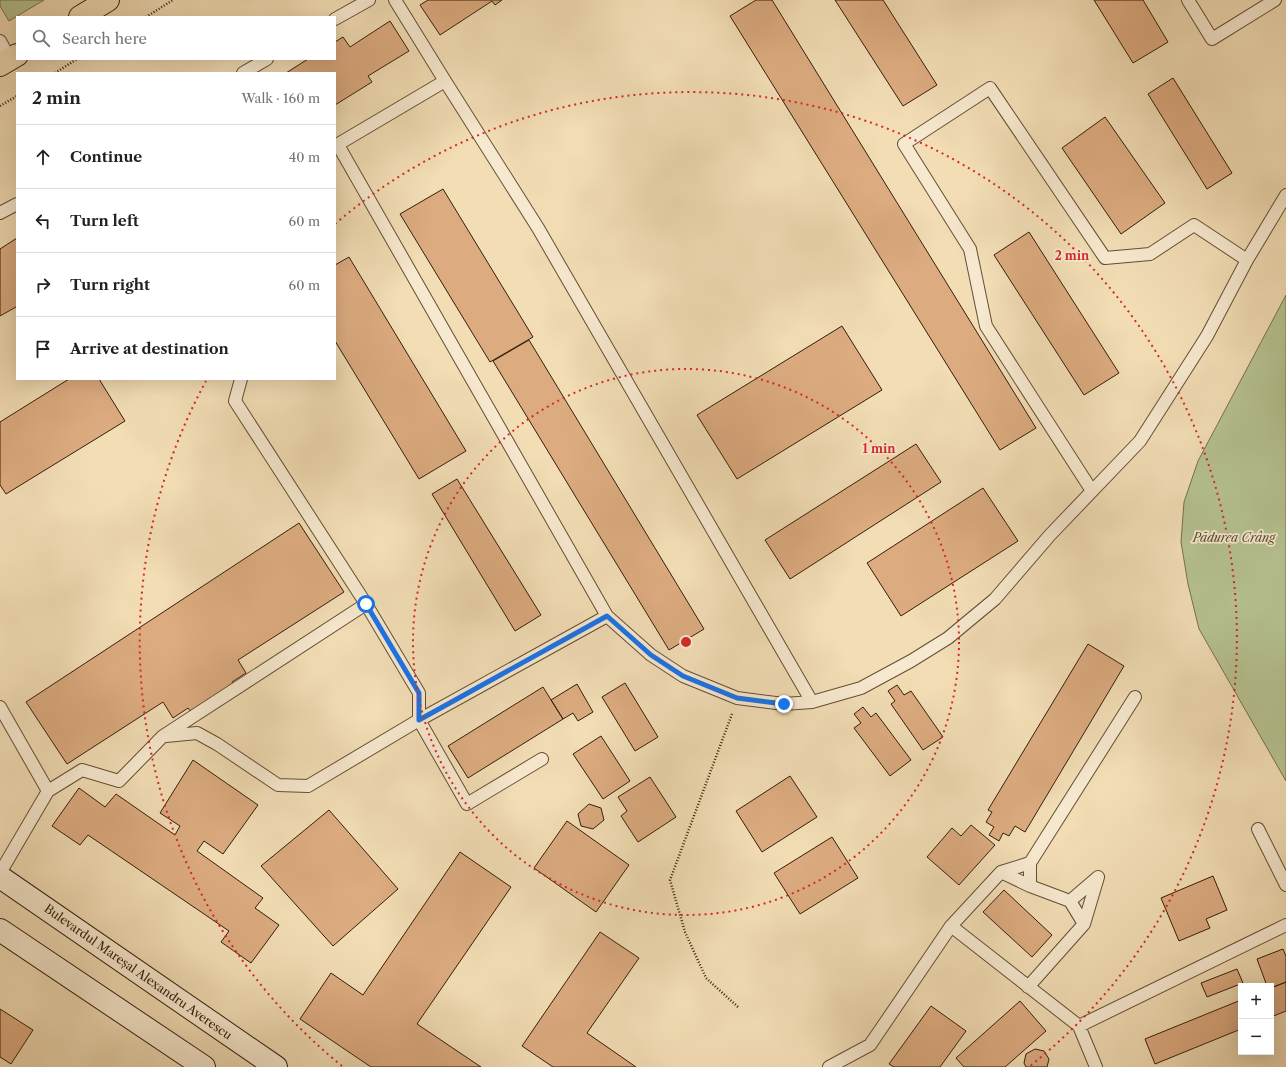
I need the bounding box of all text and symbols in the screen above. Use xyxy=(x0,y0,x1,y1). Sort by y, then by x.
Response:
search box xyxy=(16,16,336,60)
icon: search xyxy=(30,27,52,49)
text: Search here xyxy=(62,29,147,48)
text: 2 min xyxy=(32,88,81,108)
text: Walk · 160 m xyxy=(241,90,320,106)
icon: ahead xyxy=(32,146,54,168)
text: Continue xyxy=(70,147,142,166)
text: 40 m xyxy=(289,149,320,165)
icon: left xyxy=(32,210,54,232)
text: Turn left xyxy=(70,211,139,230)
text: 60 m xyxy=(289,213,320,229)
text: 2 min xyxy=(1055,248,1090,263)
icon: right xyxy=(32,274,54,296)
text: Turn right xyxy=(70,275,150,294)
text: 60 m xyxy=(289,277,320,293)
icon: arrive xyxy=(32,338,54,360)
text: Arrive at destination xyxy=(70,339,229,358)
text: 1 min xyxy=(863,441,896,456)
park label: Pădurea Crâng xyxy=(1192,530,1277,545)
route start xyxy=(357,595,375,613)
centre of rings xyxy=(679,635,693,649)
route end xyxy=(775,695,793,713)
street label: Bulevardul Mareșal Alexandru Averescu xyxy=(41,901,236,1044)
map controls xyxy=(1238,983,1274,1055)
button: + xyxy=(1238,983,1274,1019)
button: − xyxy=(1238,1019,1274,1055)

